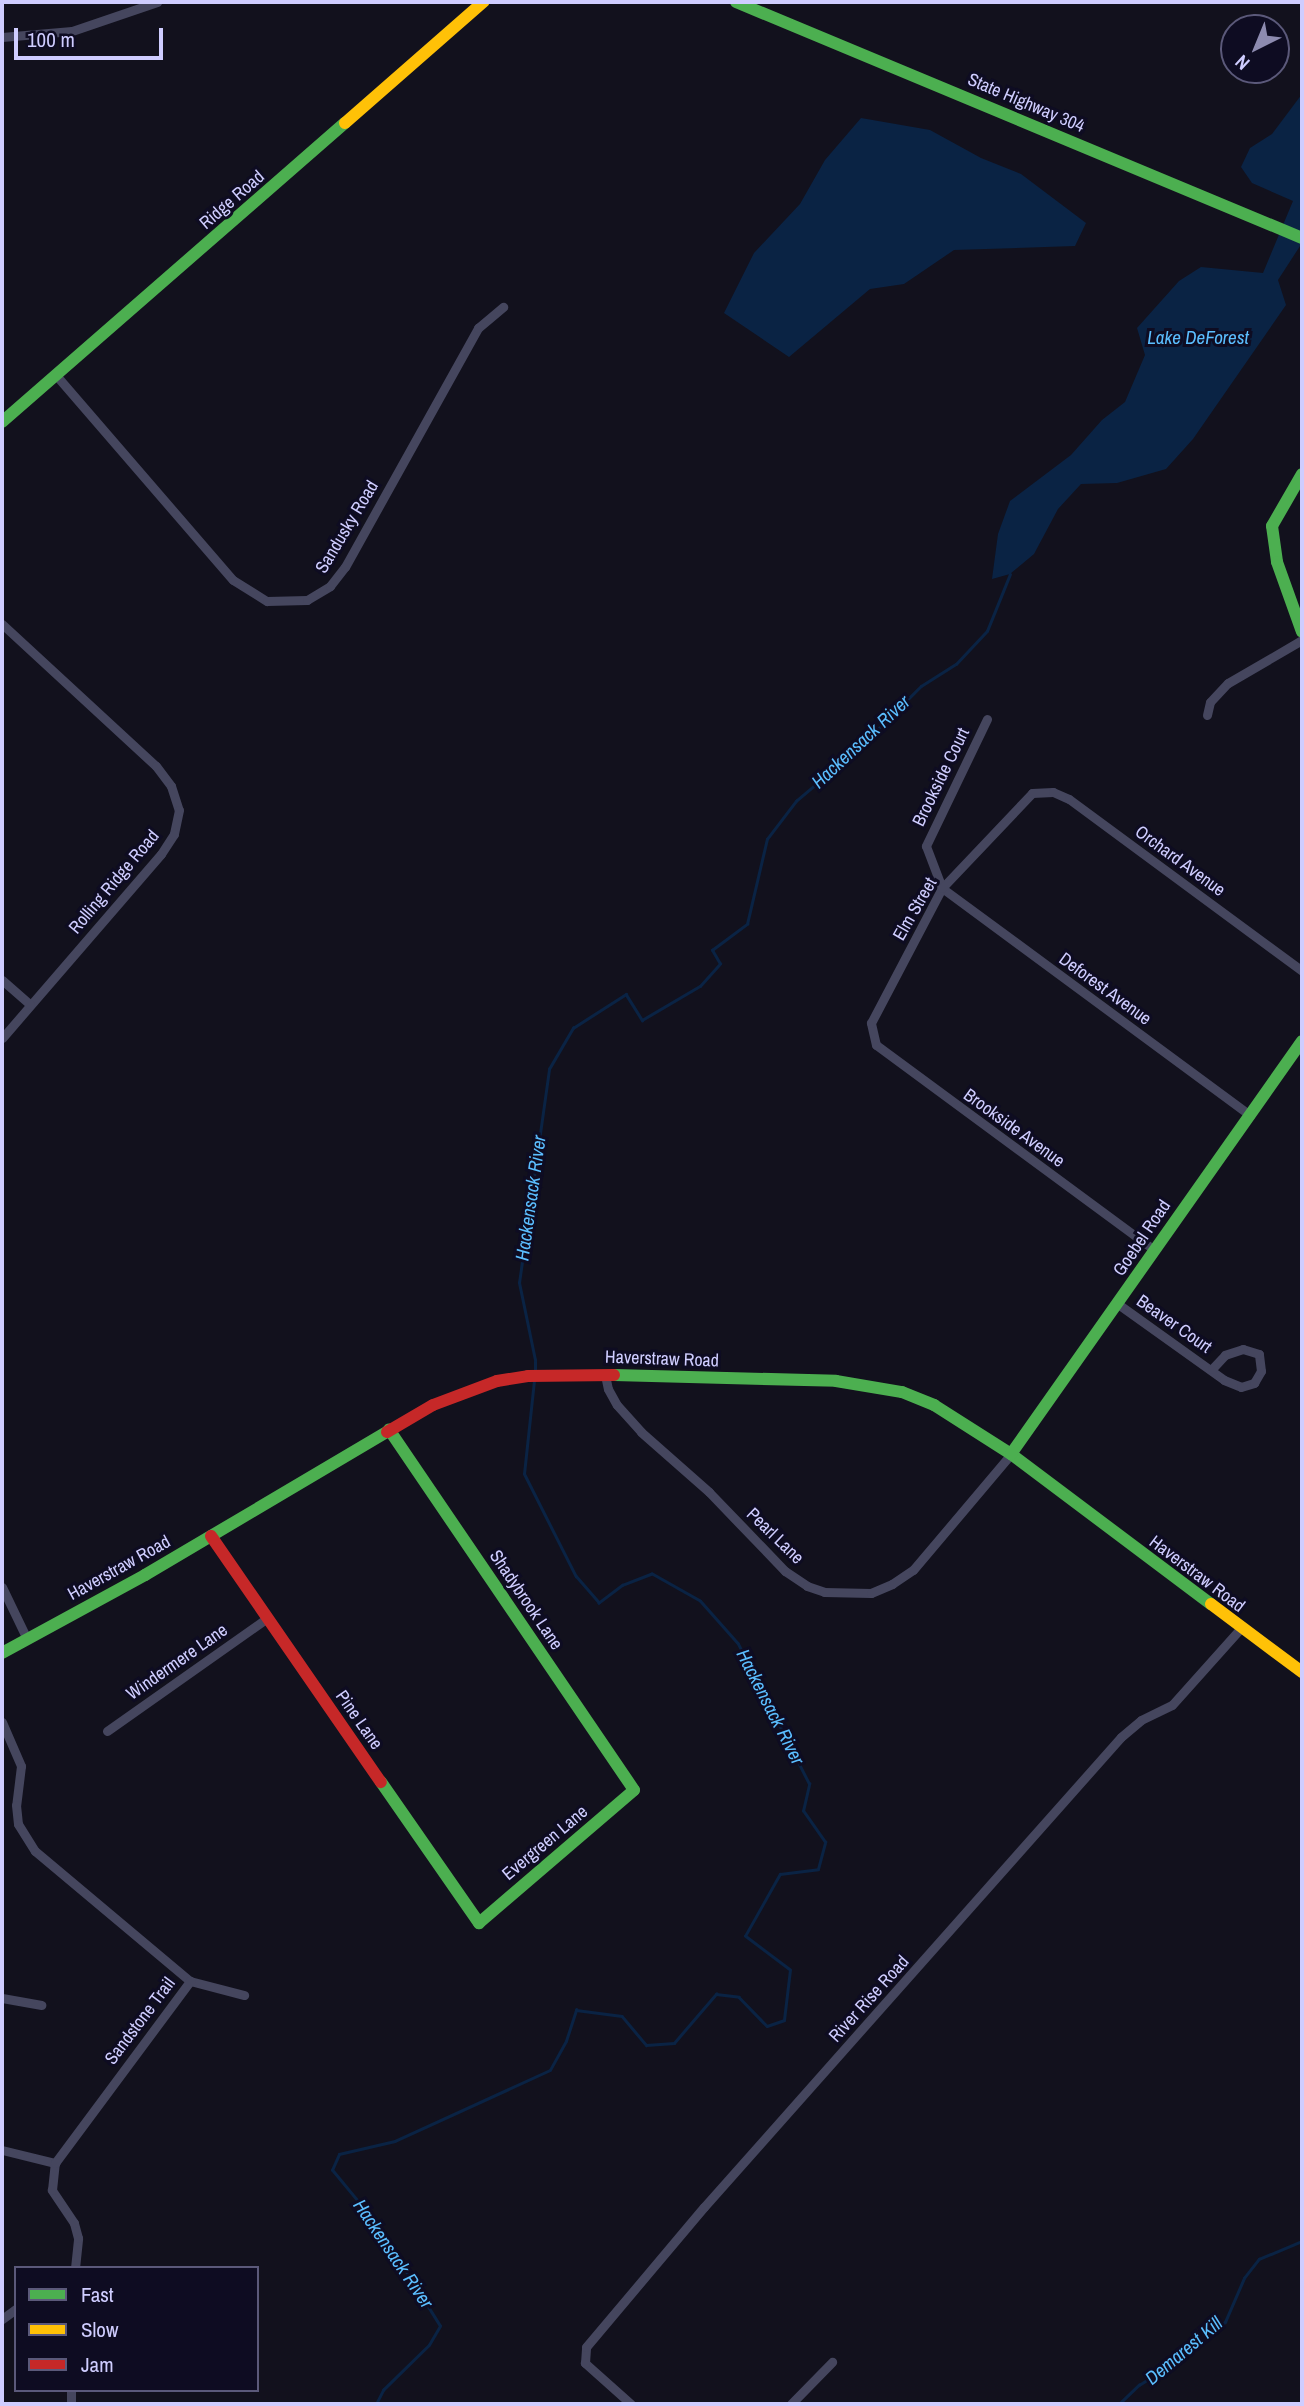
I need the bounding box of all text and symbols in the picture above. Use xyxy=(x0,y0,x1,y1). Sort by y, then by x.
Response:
scale bar xyxy=(18,14,166,58)
north arrow xyxy=(1220,14,1290,84)
text: 100 m xyxy=(27,25,75,54)
text: N xyxy=(1229,50,1255,76)
street label: State Highway 304 xyxy=(964,69,1088,137)
street label: Ridge Road xyxy=(195,166,269,234)
water label: Lake DeForest xyxy=(1147,327,1249,349)
street label: Sandusky Road xyxy=(311,477,383,577)
water label: Hackensack River xyxy=(807,691,915,793)
street label: Brookside Court xyxy=(908,724,974,830)
street label: Orchard Avenue xyxy=(1130,821,1230,901)
street label: Rolling Ridge Road xyxy=(64,826,164,938)
street label: Elm Street xyxy=(888,874,942,944)
street label: Deforest Avenue xyxy=(1054,948,1156,1030)
street label: Brookside Avenue xyxy=(959,1084,1069,1172)
water label: Hackensack River xyxy=(511,1134,551,1262)
street label: Goebel Road xyxy=(1109,1196,1175,1280)
street label: Beaver Court xyxy=(1132,1290,1216,1358)
street label: Haverstraw Road xyxy=(605,1346,719,1372)
street label: Pearl Lane xyxy=(742,1503,808,1569)
street label: Haverstraw Road xyxy=(64,1531,174,1605)
street label: Haverstraw Road xyxy=(1145,1531,1249,1617)
street label: Shadybrook Lane xyxy=(485,1546,567,1654)
street label: Windermere Lane xyxy=(122,1619,232,1705)
water label: Hackensack River xyxy=(731,1646,809,1768)
street label: Pine Lane xyxy=(331,1686,387,1754)
street label: Evergreen Lane xyxy=(498,1801,592,1885)
street label: River Rise Road xyxy=(824,1951,914,2047)
street label: Sandstone Trail xyxy=(100,1973,180,2069)
water label: Hackensack River xyxy=(348,2195,438,2313)
legend xyxy=(14,2266,259,2392)
text: Fast xyxy=(81,2280,114,2309)
water label: Demarest Kill xyxy=(1141,2312,1227,2390)
text: Slow xyxy=(81,2315,118,2344)
text: Jam xyxy=(81,2350,114,2379)

